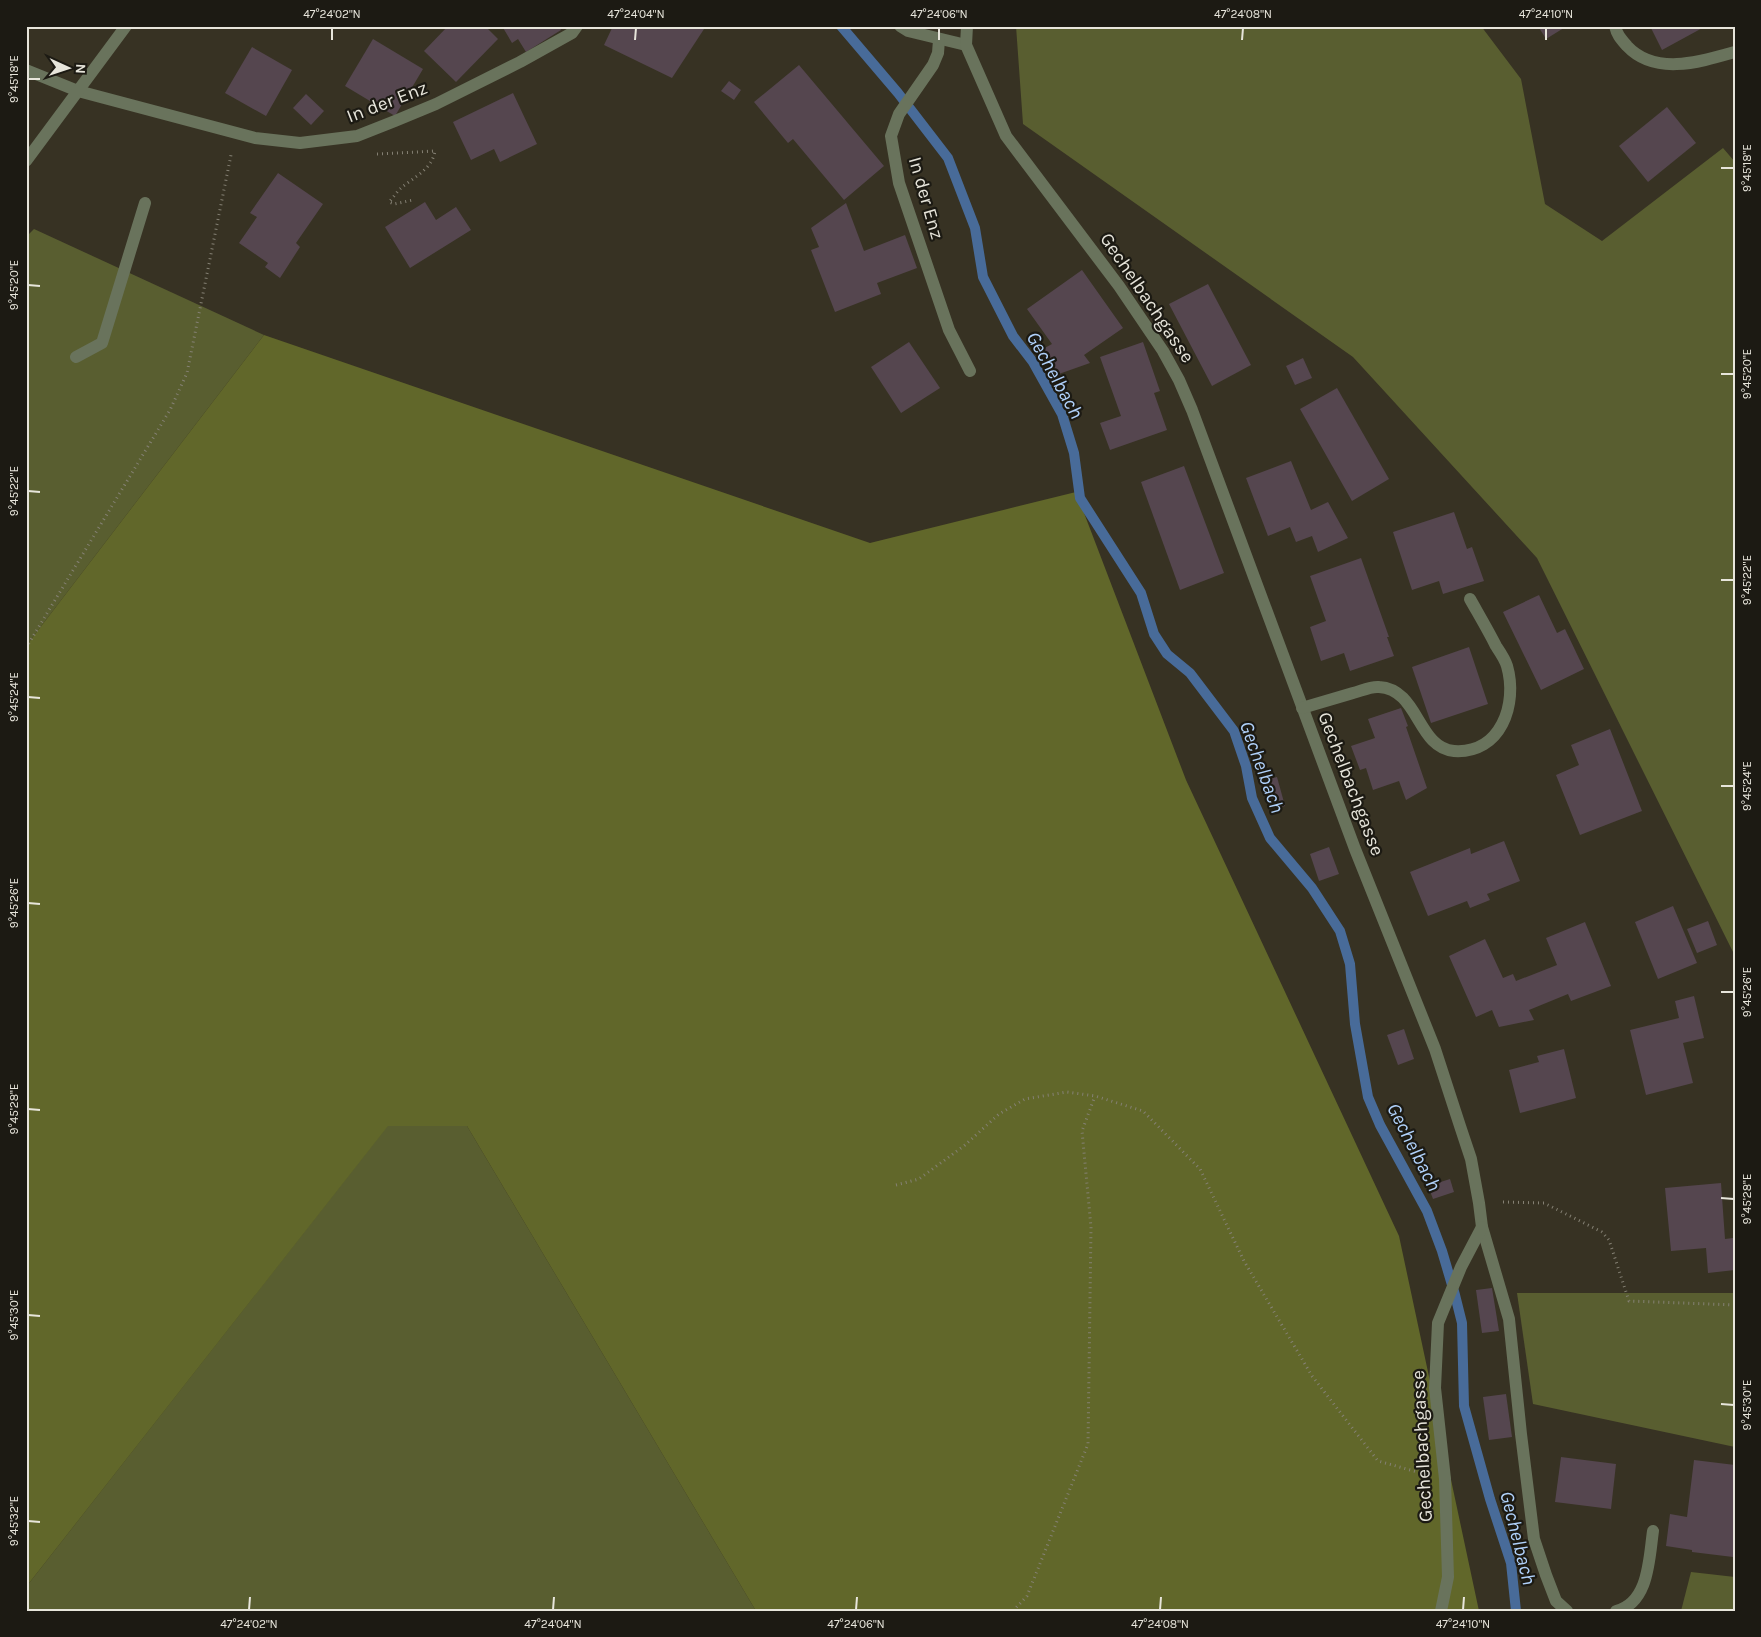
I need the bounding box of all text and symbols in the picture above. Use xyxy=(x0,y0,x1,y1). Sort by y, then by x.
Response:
text: 47°24'02"N xyxy=(303,7,361,21)
text: 47°24'04"N xyxy=(607,7,665,21)
text: 47°24'06"N xyxy=(910,7,968,21)
text: 47°24'08"N xyxy=(1214,7,1272,21)
text: 47°24'10"N xyxy=(1519,7,1573,21)
north arrow xyxy=(42,42,92,92)
text: 9°45'18"E xyxy=(7,55,21,103)
text: N xyxy=(72,63,89,74)
street label: In der Enz xyxy=(343,77,431,127)
text: 9°45'18"E xyxy=(1740,144,1754,192)
street label: In der Enz xyxy=(904,154,948,242)
street label: Gechelbachgasse xyxy=(1095,229,1199,367)
text: 9°45'20"E xyxy=(7,260,21,310)
water label: Gechelbach xyxy=(1022,327,1088,423)
text: 9°45'20"E xyxy=(1740,349,1754,399)
text: 9°45'22"E xyxy=(7,466,21,516)
text: 9°45'22"E xyxy=(1740,555,1754,605)
text: 9°45'24"E xyxy=(7,672,21,722)
street label: Gechelbachgasse xyxy=(1313,709,1389,859)
water label: Gechelbach xyxy=(1235,718,1289,816)
text: 9°45'24"E xyxy=(1740,761,1754,811)
text: 9°45'26"E xyxy=(7,878,21,928)
text: 9°45'26"E xyxy=(1740,967,1754,1017)
text: 9°45'28"E xyxy=(7,1084,21,1134)
water label: Gechelbach xyxy=(1382,1099,1446,1195)
text: 9°45'28"E xyxy=(1740,1174,1754,1224)
text: 9°45'30"E xyxy=(7,1290,21,1340)
street label: Gechelbachgasse xyxy=(1407,1369,1437,1523)
text: 9°45'30"E xyxy=(1740,1380,1754,1430)
water label: Gechelbach xyxy=(1495,1489,1541,1587)
text: 9°45'32"E xyxy=(7,1496,21,1546)
text: 47°24'02"N xyxy=(220,1617,278,1631)
text: 47°24'04"N xyxy=(524,1617,582,1631)
text: 47°24'06"N xyxy=(827,1617,885,1631)
text: 47°24'08"N xyxy=(1131,1617,1189,1631)
text: 47°24'10"N xyxy=(1436,1617,1490,1631)

